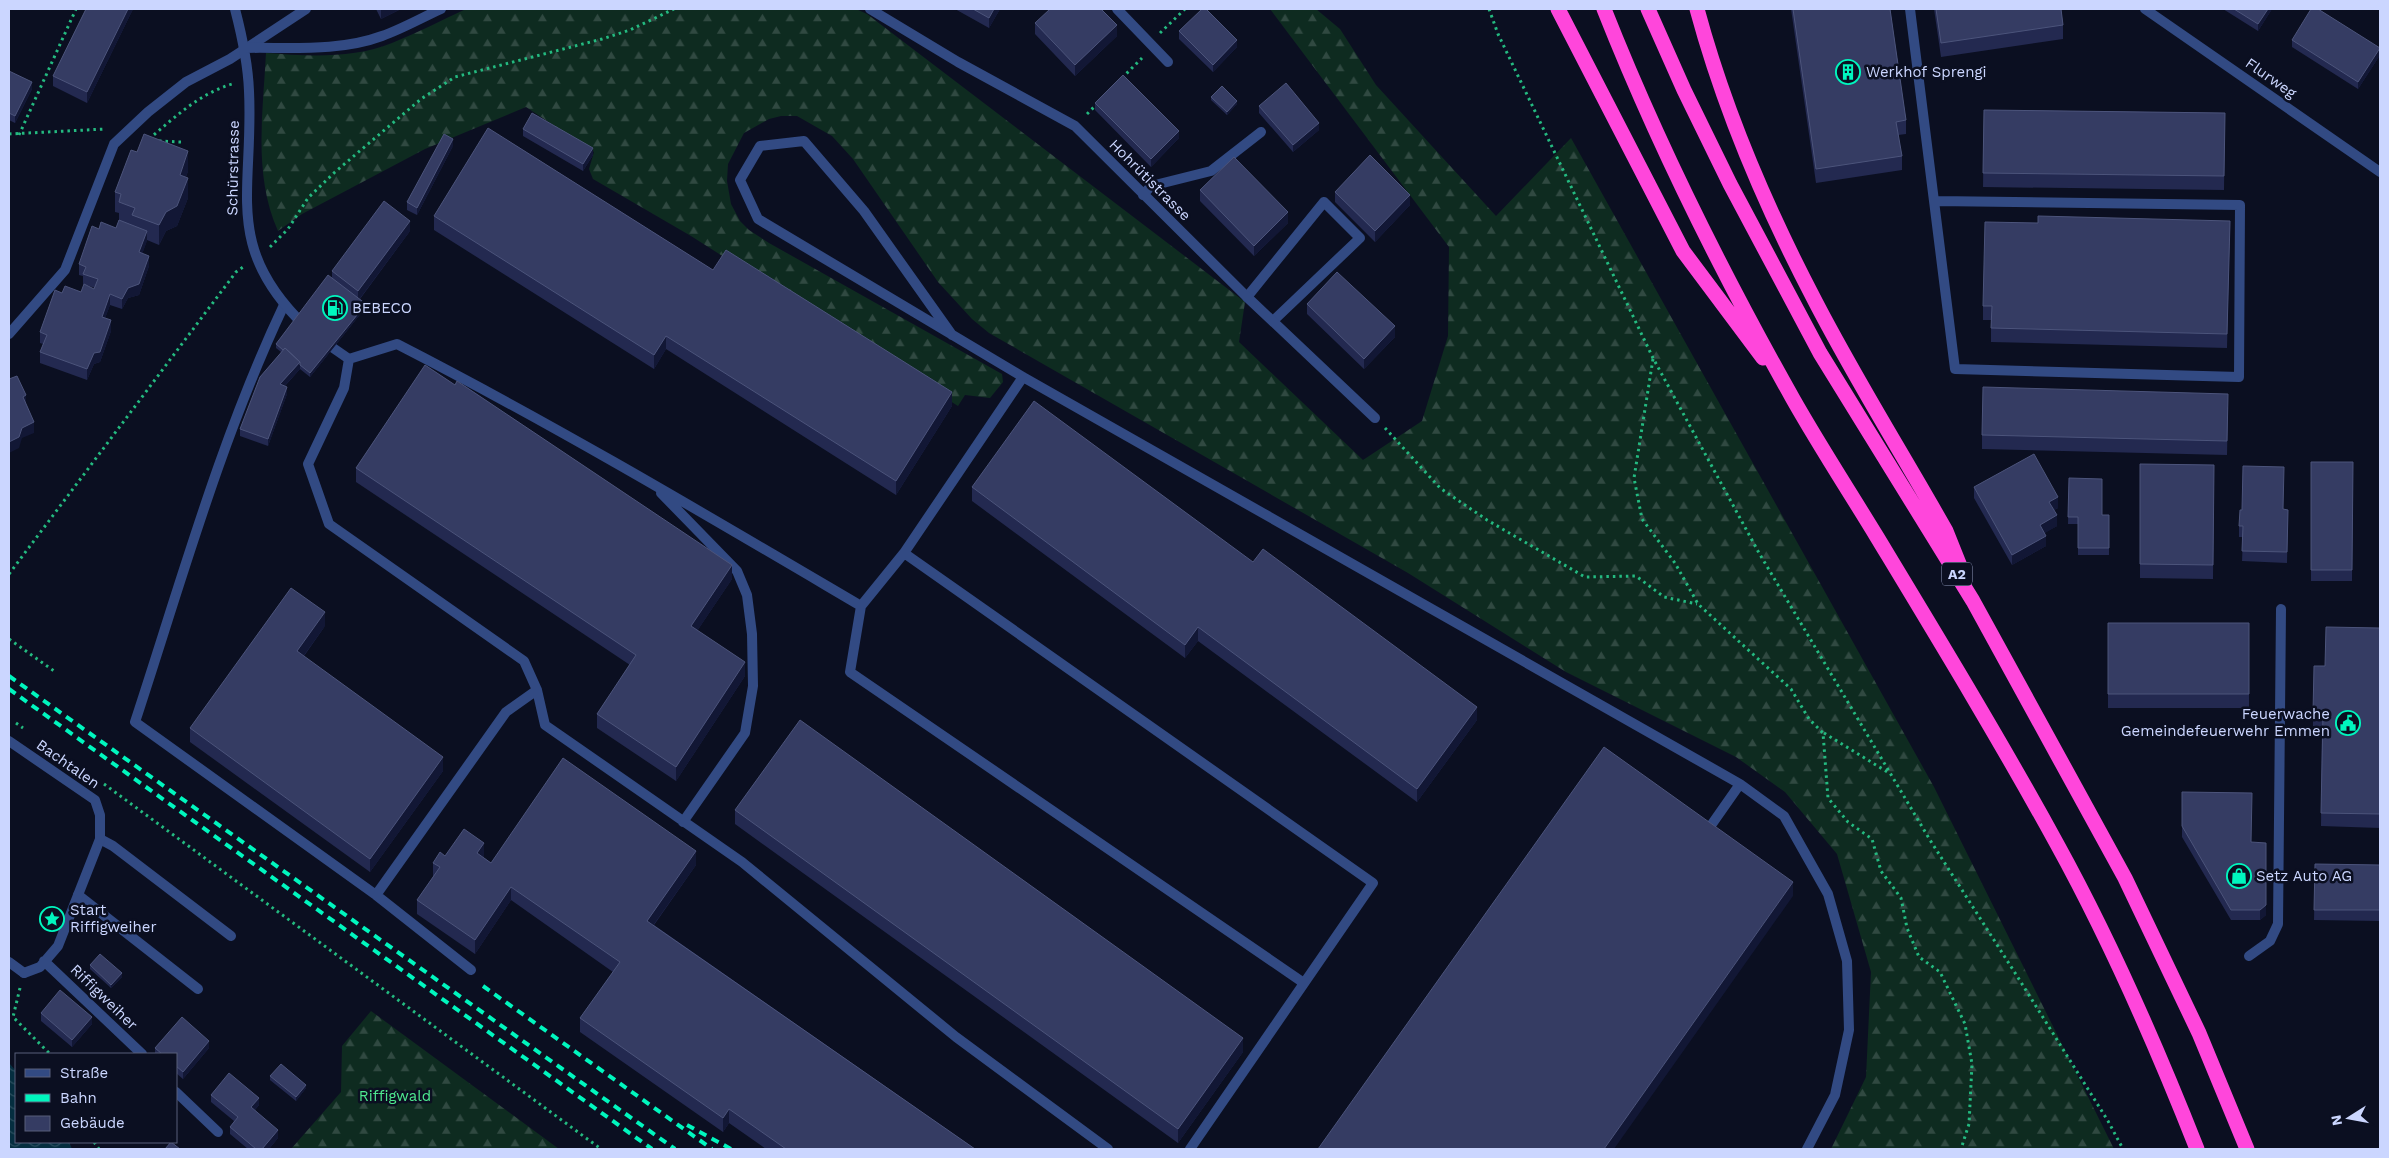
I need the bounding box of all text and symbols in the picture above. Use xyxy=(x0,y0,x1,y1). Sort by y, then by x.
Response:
street label: Flurweg xyxy=(2242,54,2300,102)
building icon: Werkhof Sprengi xyxy=(1835,59,1861,85)
place label: Werkhof Sprengi xyxy=(1866,63,1986,81)
street label: Schürstrasse xyxy=(223,120,243,216)
street label: Hohrütistrasse xyxy=(1105,135,1195,225)
fuel station icon: BEBECO xyxy=(322,295,348,321)
place label: BEBECO xyxy=(352,299,412,317)
road number: A2 xyxy=(1942,562,1972,586)
place label: Feuerwache Gemeindefeuerwehr Emmen xyxy=(2121,705,2330,740)
public building icon: Feuerwache Gemeindefeuerwehr Emmen xyxy=(2335,710,2361,736)
street label: Bachtalen xyxy=(33,736,103,792)
shop icon: Setz Auto AG xyxy=(2226,863,2252,889)
place label: Setz Auto AG xyxy=(2256,867,2352,885)
place label: Start Riffigweiher xyxy=(70,901,157,936)
place icon: Start Riffigweiher xyxy=(39,906,65,932)
street label: Riffigweiher xyxy=(67,960,141,1034)
legend xyxy=(15,1053,178,1143)
text: Straße xyxy=(60,1064,108,1082)
park label: Riffigwald xyxy=(359,1087,431,1105)
text: Bahn xyxy=(60,1089,97,1107)
north arrow xyxy=(2324,1093,2374,1143)
text: Gebäude xyxy=(60,1114,125,1132)
text: N xyxy=(2327,1114,2345,1127)

